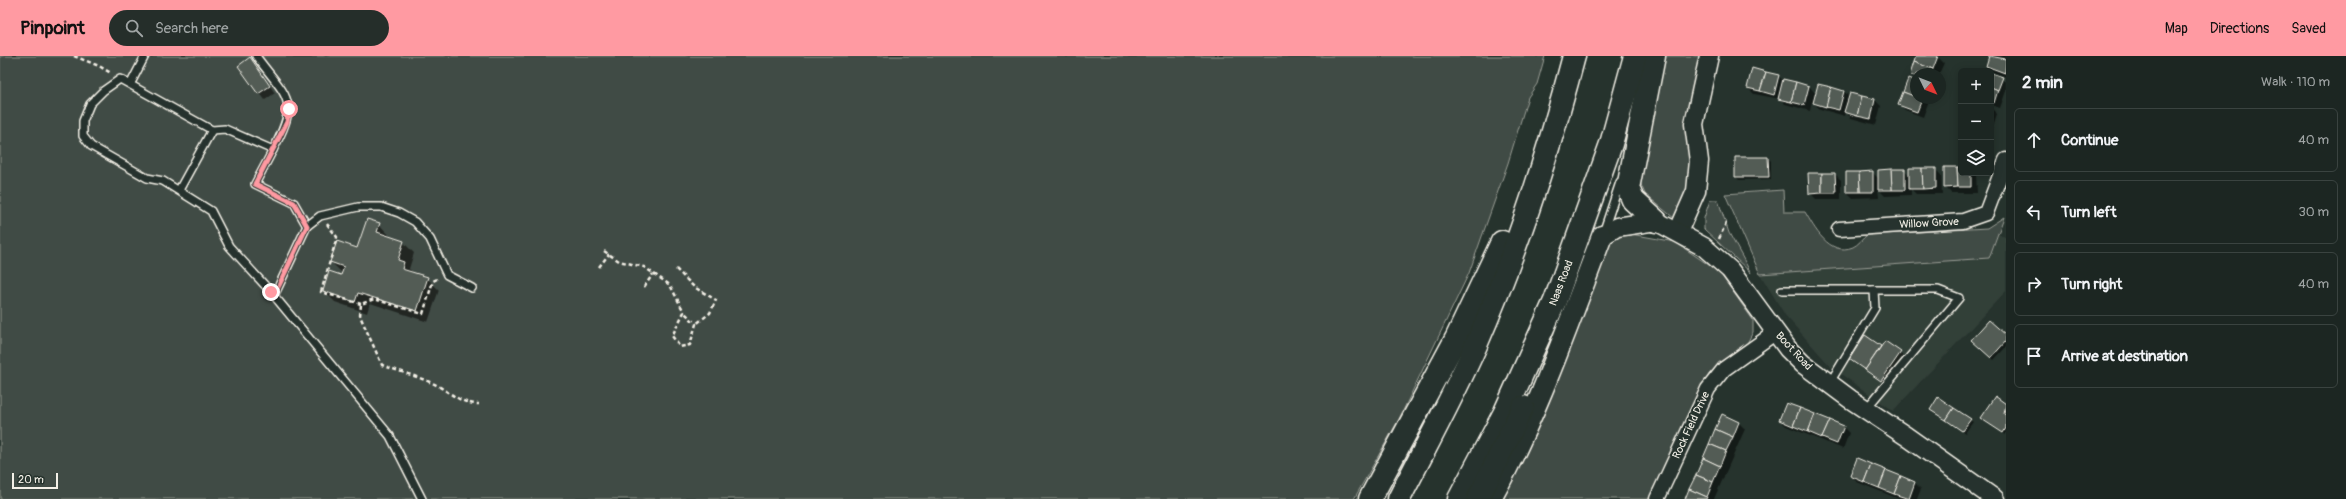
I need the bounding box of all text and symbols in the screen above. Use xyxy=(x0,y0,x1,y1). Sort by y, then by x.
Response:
search box xyxy=(109,10,389,46)
text: Pinpoint xyxy=(20,16,85,40)
icon: search xyxy=(123,17,145,39)
text: Search here xyxy=(155,19,228,38)
text: Map xyxy=(2165,20,2188,37)
text: Directions xyxy=(2210,20,2269,37)
text: Saved xyxy=(2291,20,2326,37)
north arrow xyxy=(1910,68,1946,104)
map controls xyxy=(1958,68,1994,176)
button: + xyxy=(1958,68,1994,104)
text: 2 min xyxy=(2022,72,2063,93)
text: Walk · 110 m xyxy=(2261,74,2330,90)
route start xyxy=(280,100,298,118)
button: − xyxy=(1958,104,1994,140)
icon: ahead xyxy=(2023,129,2045,151)
text: Continue xyxy=(2061,131,2119,150)
text: 40 m xyxy=(2298,132,2329,148)
button: layers xyxy=(1958,140,1994,176)
icon: left xyxy=(2023,201,2045,223)
text: Turn left xyxy=(2061,203,2117,222)
text: 30 m xyxy=(2299,204,2329,220)
street label: Willow Grove xyxy=(1899,215,1960,231)
street label: Naas Road xyxy=(1546,258,1576,308)
icon: right xyxy=(2023,273,2045,295)
text: Turn right xyxy=(2061,275,2122,294)
text: 40 m xyxy=(2298,276,2329,292)
route end xyxy=(262,283,280,301)
street label: Boot Road xyxy=(1773,329,1815,373)
icon: arrive xyxy=(2023,345,2045,367)
text: Arrive at destination xyxy=(2061,347,2188,366)
street label: Rock Field Drive xyxy=(1670,389,1712,461)
scale bar xyxy=(12,471,58,490)
text: 20 m xyxy=(18,473,44,486)

